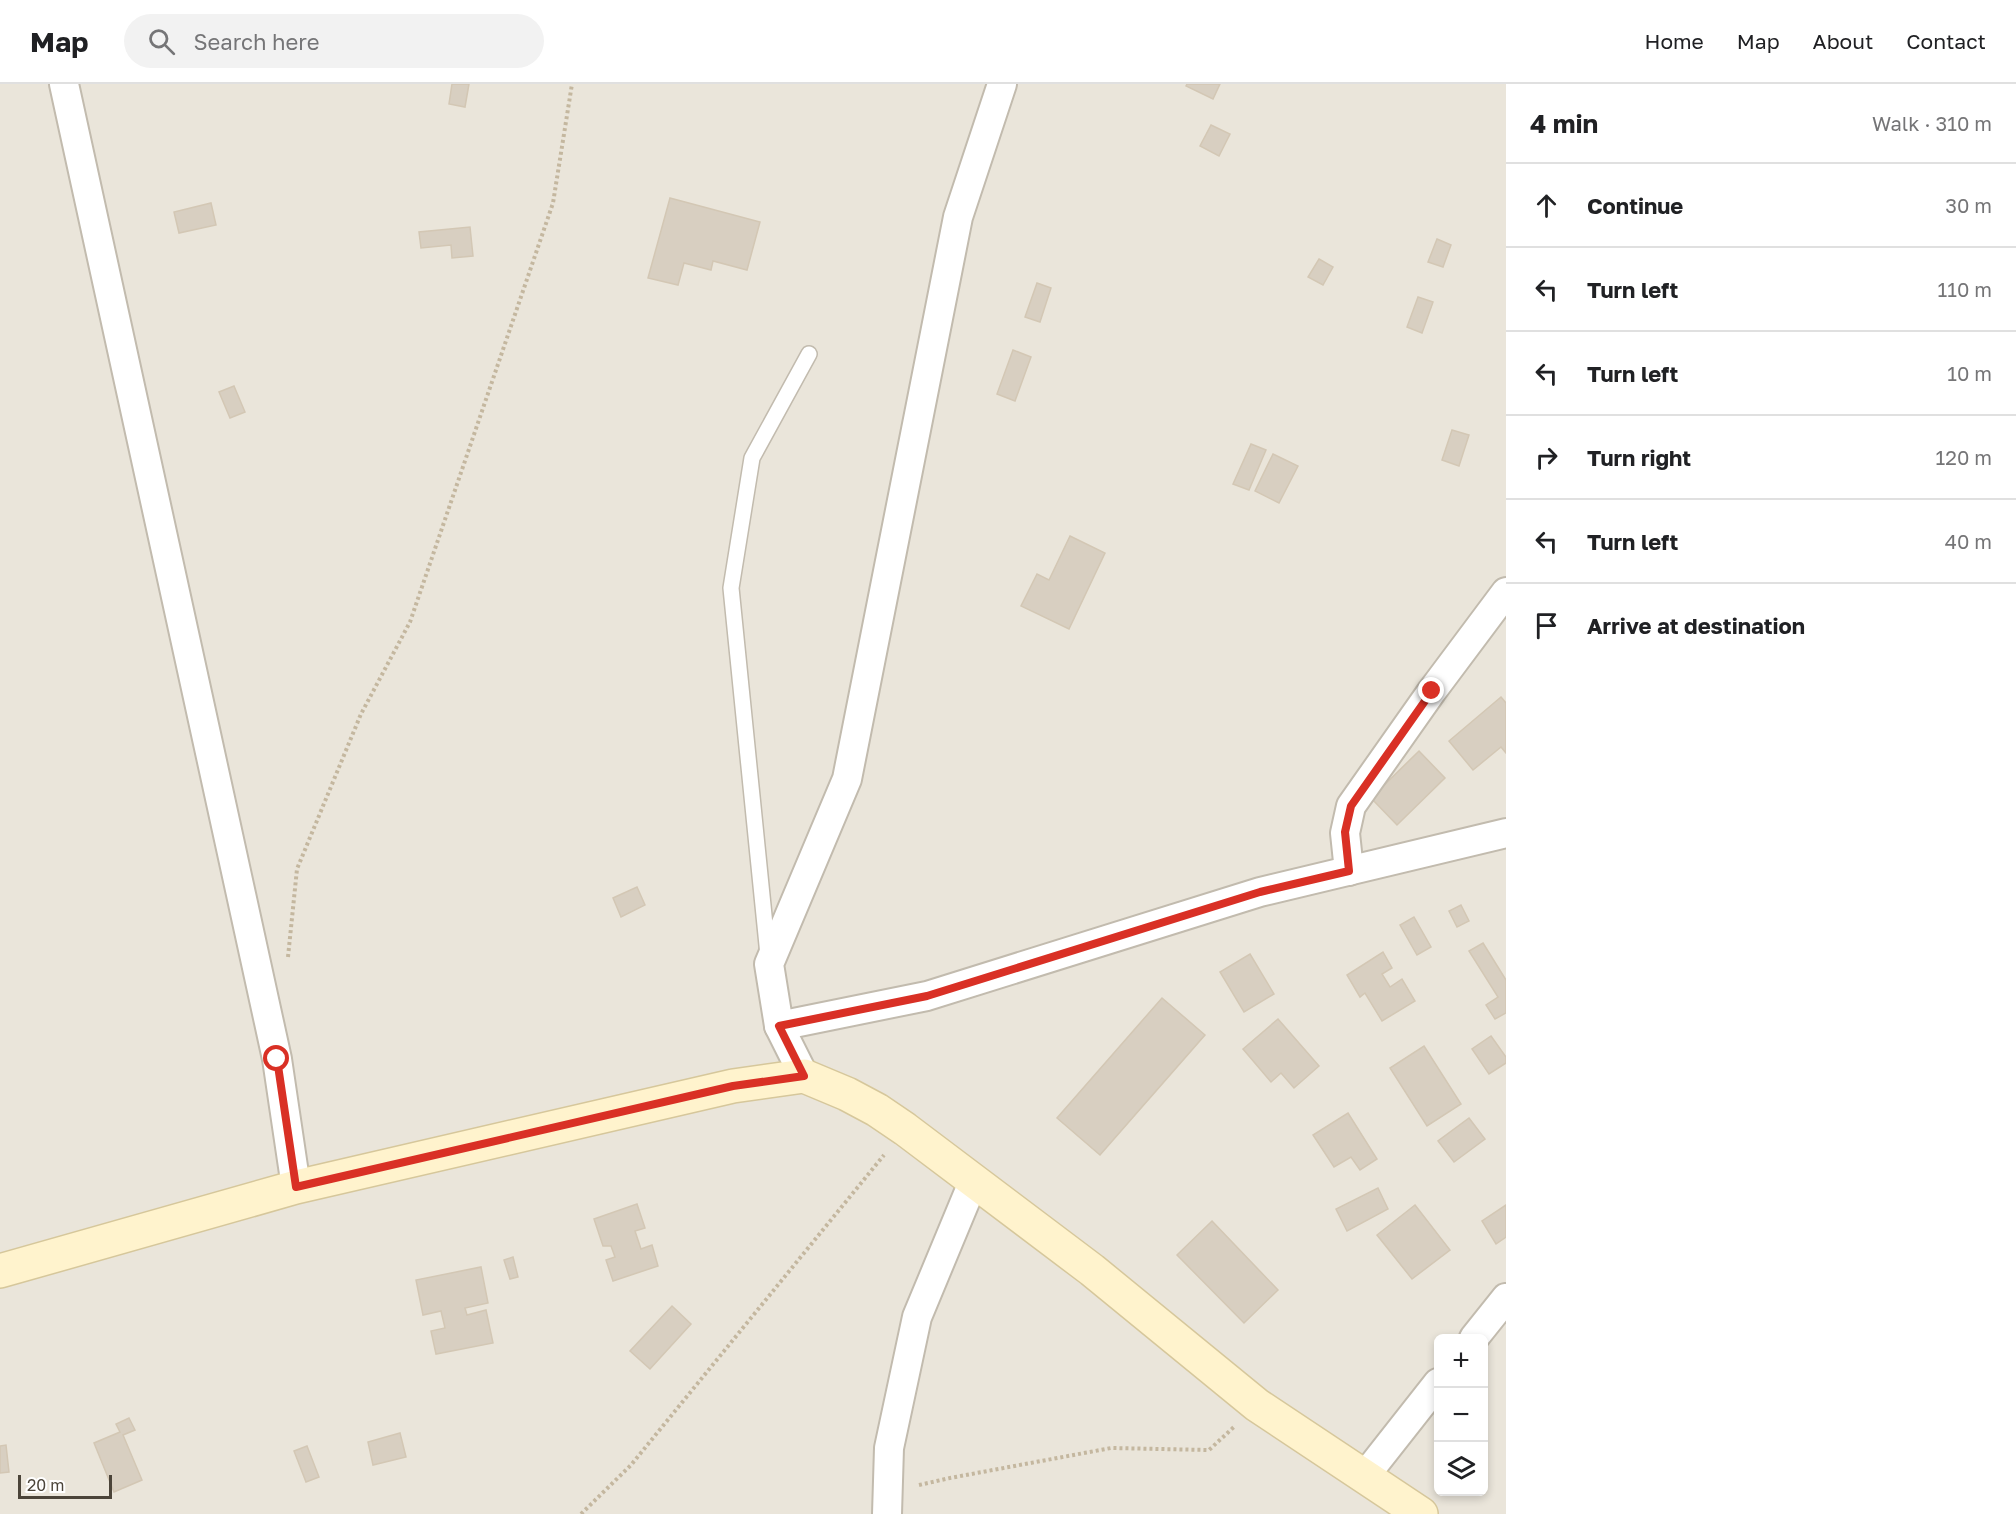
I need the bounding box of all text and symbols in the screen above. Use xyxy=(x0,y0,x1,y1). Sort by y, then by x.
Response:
search box xyxy=(124,14,544,68)
text: Map xyxy=(30,25,88,58)
icon: search xyxy=(145,25,178,58)
text: Search here xyxy=(193,28,319,55)
text: Home xyxy=(1644,28,1704,54)
text: Map xyxy=(1737,28,1780,54)
text: About xyxy=(1813,28,1873,54)
text: Contact xyxy=(1906,28,1986,54)
text: 4 min xyxy=(1530,108,1598,139)
text: Walk · 310 m xyxy=(1872,111,1992,135)
icon: ahead xyxy=(1530,189,1563,222)
text: Continue xyxy=(1587,192,1683,219)
text: 30 m xyxy=(1945,193,1992,217)
icon: left xyxy=(1530,273,1563,306)
text: Turn left xyxy=(1587,276,1678,303)
text: 110 m xyxy=(1938,277,1992,301)
icon: left xyxy=(1530,357,1563,390)
text: Turn left xyxy=(1587,360,1678,387)
text: 10 m xyxy=(1947,361,1992,385)
icon: right xyxy=(1530,441,1563,474)
text: Turn right xyxy=(1587,444,1691,471)
text: 120 m xyxy=(1936,445,1992,469)
icon: left xyxy=(1530,525,1563,558)
text: Turn left xyxy=(1587,528,1678,555)
text: 40 m xyxy=(1945,529,1992,553)
icon: arrive xyxy=(1530,609,1563,642)
text: Arrive at destination xyxy=(1587,612,1805,639)
route end xyxy=(1418,677,1444,703)
route start xyxy=(263,1045,289,1071)
map controls xyxy=(1434,1334,1488,1496)
button: + xyxy=(1434,1334,1488,1388)
button: − xyxy=(1434,1388,1488,1442)
button: layers xyxy=(1434,1442,1488,1496)
scale bar xyxy=(18,1472,112,1500)
text: 20 m xyxy=(27,1475,64,1495)

